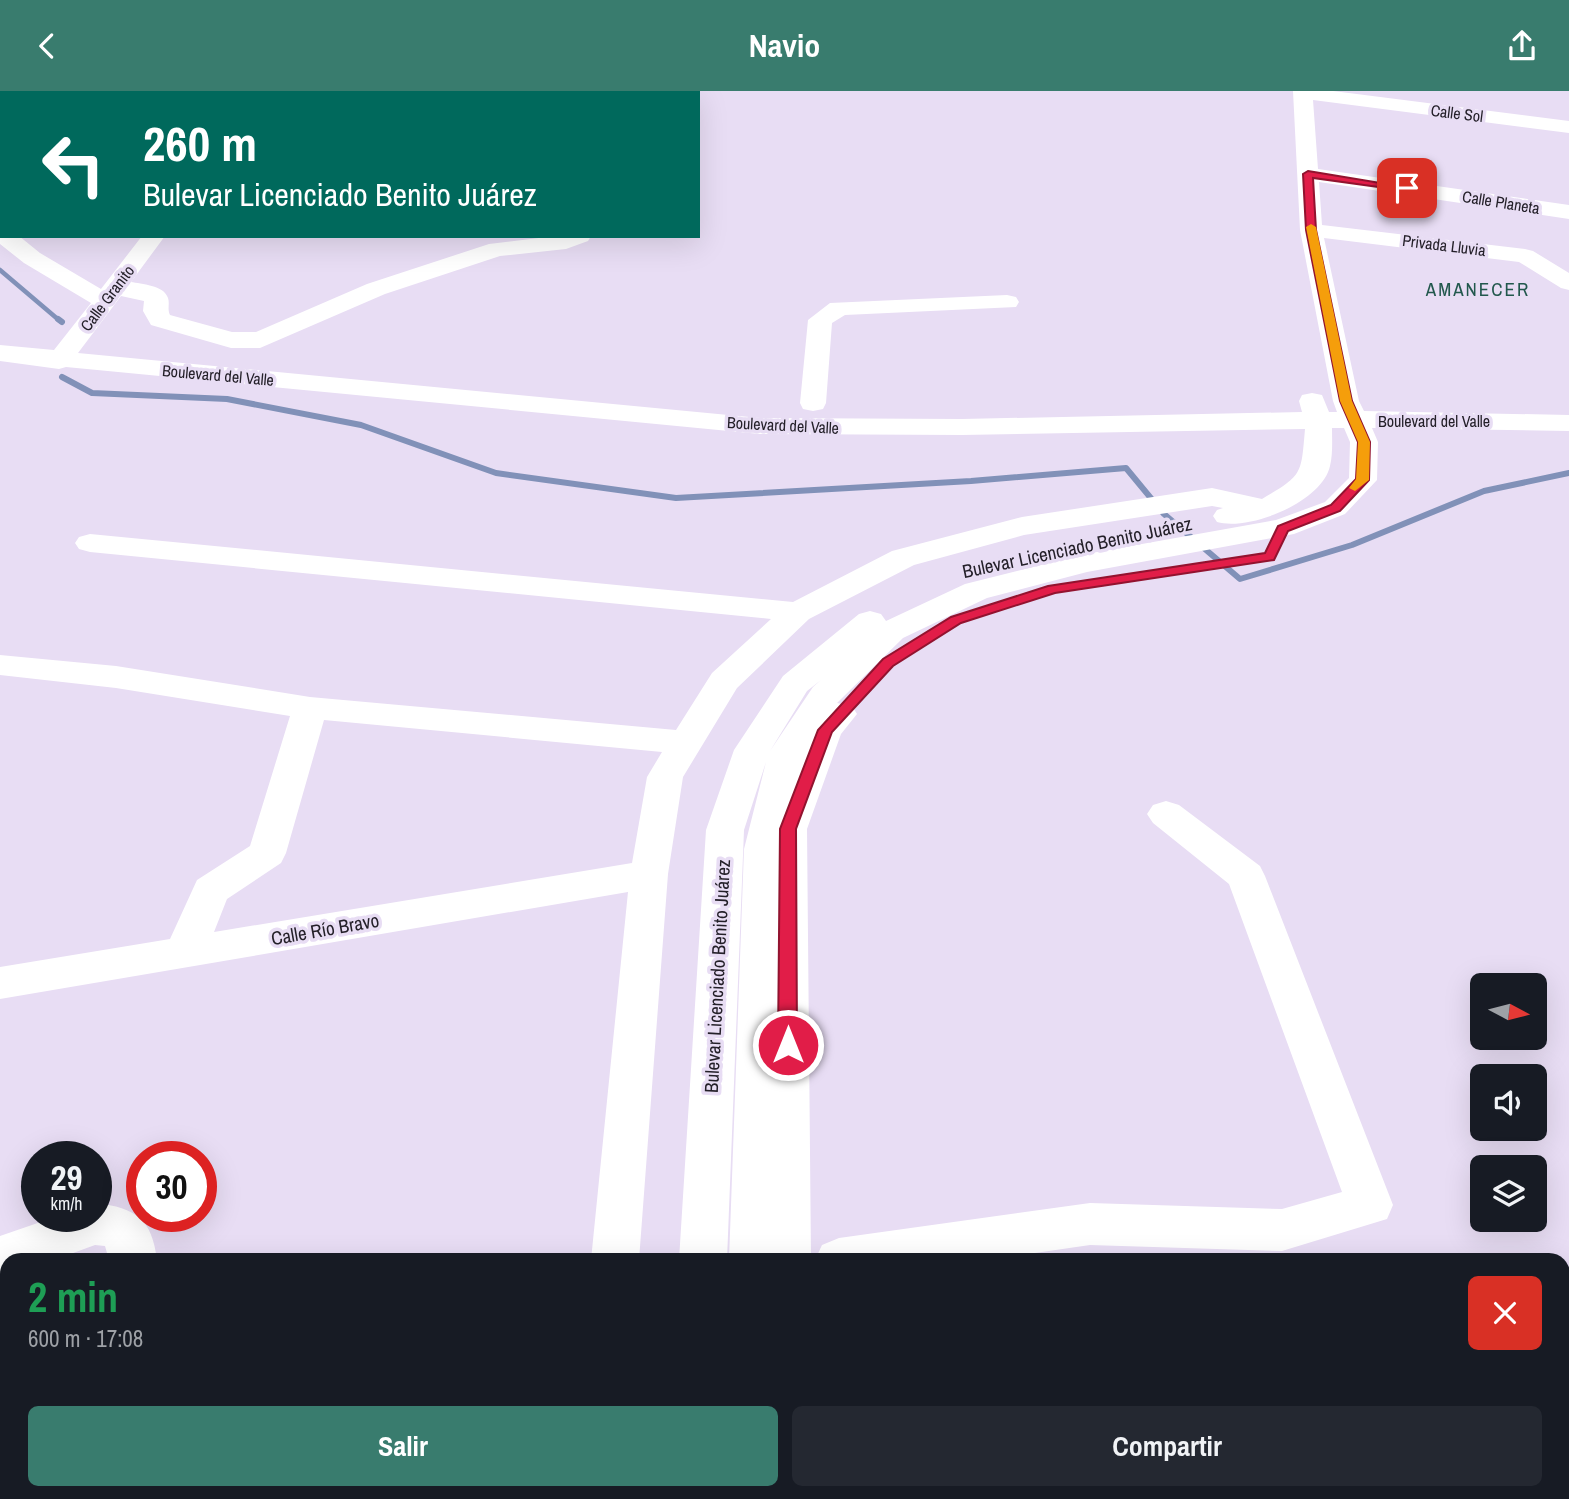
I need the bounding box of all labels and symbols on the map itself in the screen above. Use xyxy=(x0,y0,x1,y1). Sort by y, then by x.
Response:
street label: Calle Sol xyxy=(1430,99,1484,127)
pin xyxy=(1377,158,1437,218)
street label: Calle Planeta xyxy=(1461,185,1542,219)
street label: Privada Lluvia xyxy=(1401,229,1488,261)
street label: Calle Granito xyxy=(75,261,139,335)
district label: AMANECER xyxy=(1425,276,1530,302)
street label: Boulevard del Valle xyxy=(161,359,275,391)
street label: Boulevard del Valle xyxy=(1378,410,1490,432)
street label: Boulevard del Valle xyxy=(726,411,840,439)
street label: Bulevar Licenciado Benito Juárez xyxy=(960,510,1194,584)
street label: Bulevar Licenciado Benito Juárez xyxy=(698,858,736,1093)
street label: Calle Río Bravo xyxy=(269,907,381,951)
north arrow xyxy=(1470,973,1547,1050)
position arrow xyxy=(751,1008,825,1082)
speed limit sign: 30 xyxy=(126,1141,217,1232)

